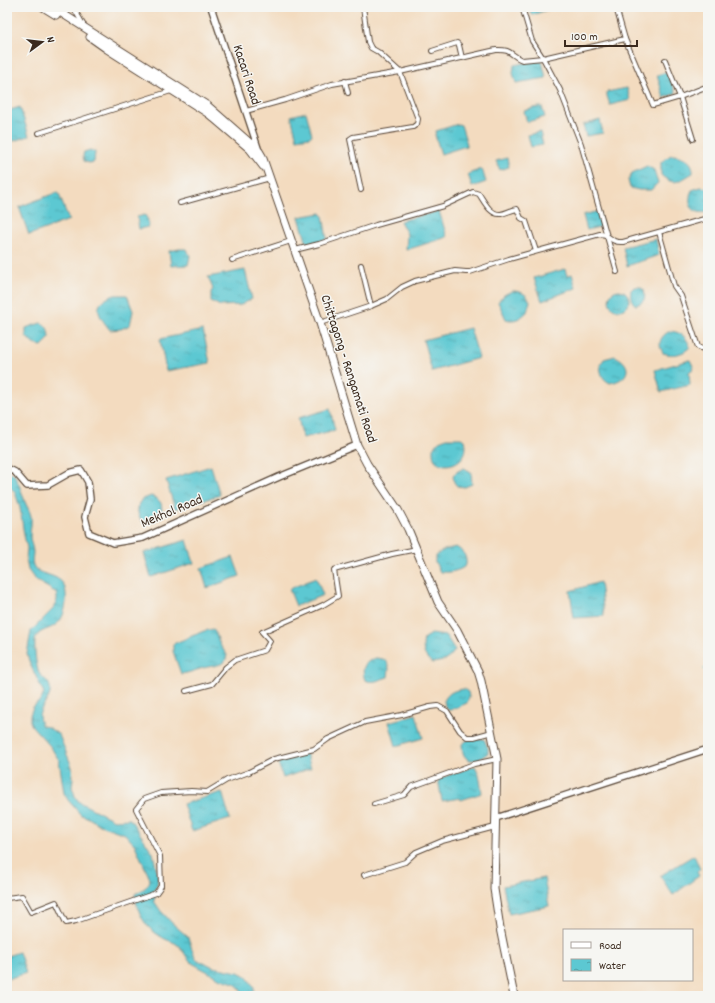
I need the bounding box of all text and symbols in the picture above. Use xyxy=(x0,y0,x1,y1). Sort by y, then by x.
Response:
north arrow xyxy=(22,22,62,62)
scale bar xyxy=(565,22,637,48)
text: 100 m xyxy=(571,29,598,46)
text: N xyxy=(41,35,58,45)
street label: Kacari Road xyxy=(227,42,265,108)
street label: Chittagong - Rangamati Road xyxy=(315,292,381,446)
street label: Mekhol Road xyxy=(138,490,206,534)
legend xyxy=(563,929,693,981)
text: Road xyxy=(599,938,621,955)
text: Water xyxy=(599,958,626,975)

